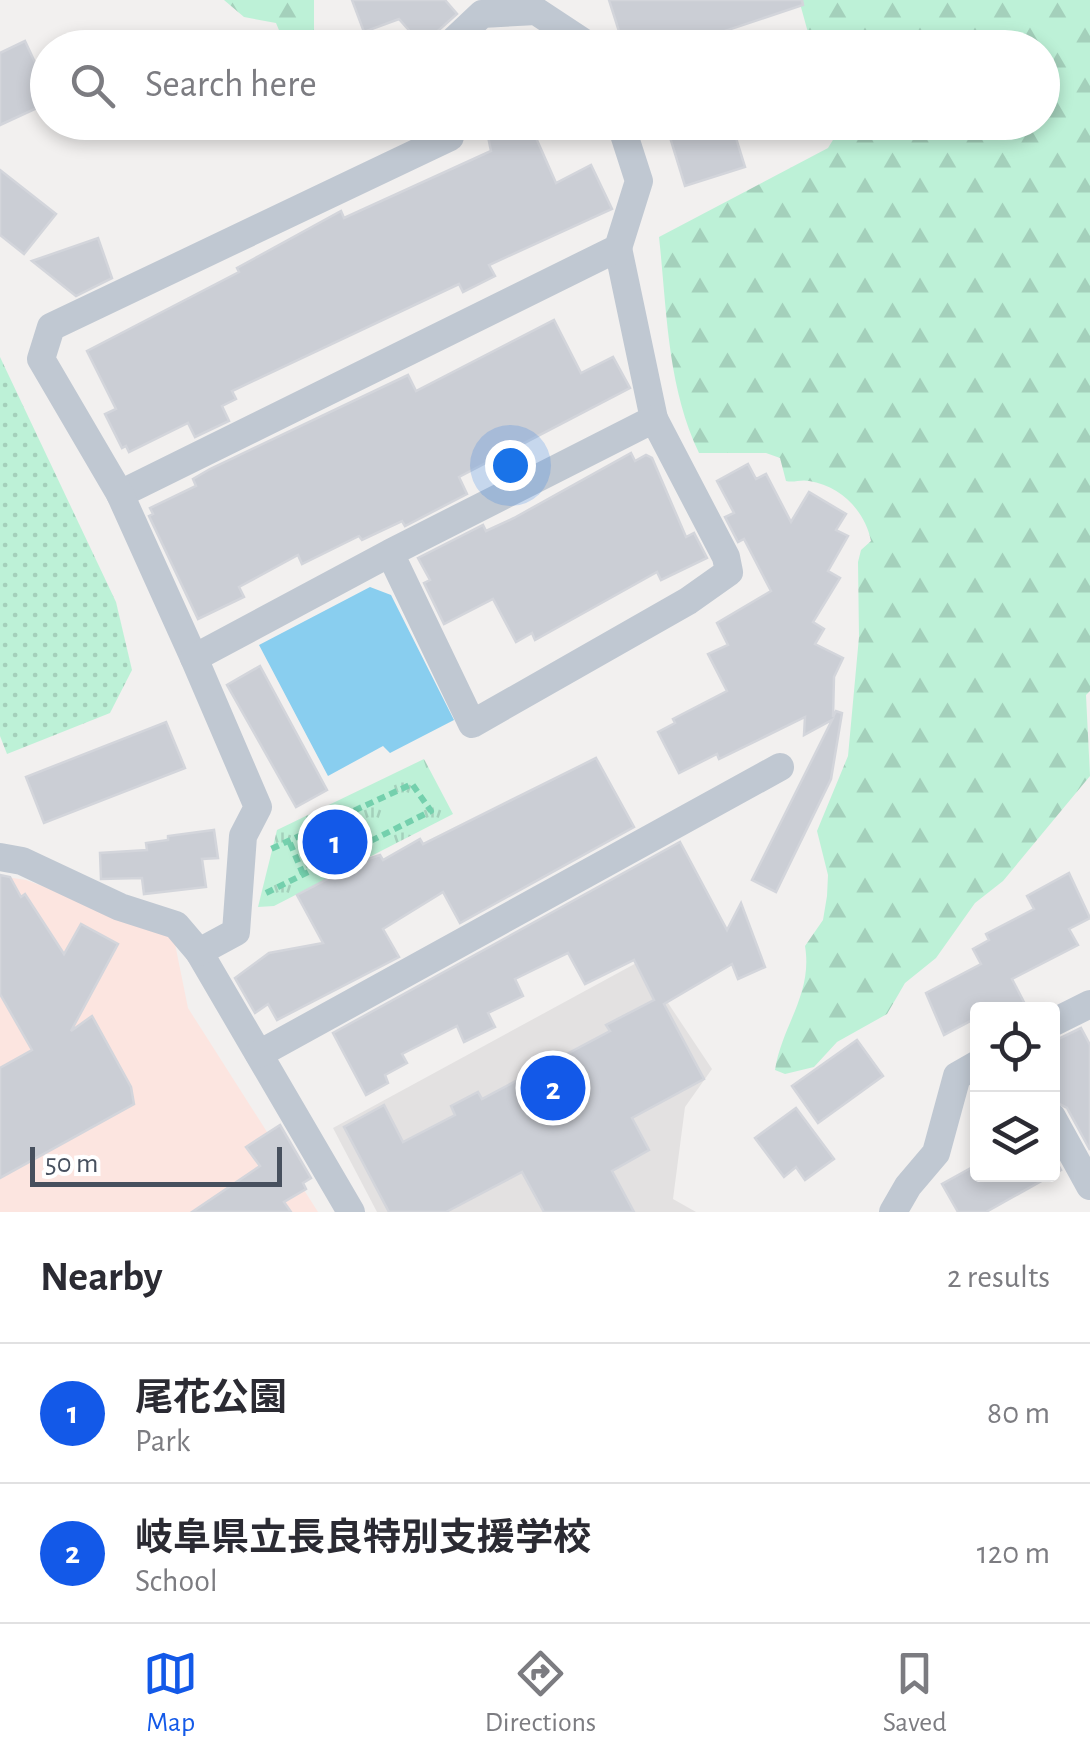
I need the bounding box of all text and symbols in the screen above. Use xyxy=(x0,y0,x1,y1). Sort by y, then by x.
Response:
search box xyxy=(30,30,1060,140)
icon: search xyxy=(65,58,120,113)
text: Search here xyxy=(145,66,317,104)
your location xyxy=(485,440,536,491)
pin: 1 xyxy=(302,804,368,880)
map controls xyxy=(970,1002,1060,1182)
button: locate xyxy=(970,1002,1060,1092)
pin: 2 xyxy=(520,1050,586,1126)
button: layers xyxy=(970,1092,1060,1182)
scale bar xyxy=(30,1142,282,1186)
text: 50 m xyxy=(45,1150,99,1178)
text: Nearby xyxy=(40,1256,163,1298)
text: 2 results xyxy=(947,1261,1050,1293)
text: 尾花公園 xyxy=(135,1380,287,1418)
text: 1 xyxy=(67,1397,78,1429)
text: 80 m xyxy=(987,1397,1050,1429)
text: Park xyxy=(135,1425,190,1457)
text: 岐阜県立長良特別支援学校 xyxy=(135,1520,591,1558)
text: 2 xyxy=(65,1537,80,1569)
text: 120 m xyxy=(977,1537,1050,1569)
text: School xyxy=(135,1565,218,1597)
tab: Map xyxy=(143,1646,198,1740)
tab: Directions xyxy=(485,1646,596,1740)
tab: Saved xyxy=(883,1646,947,1740)

